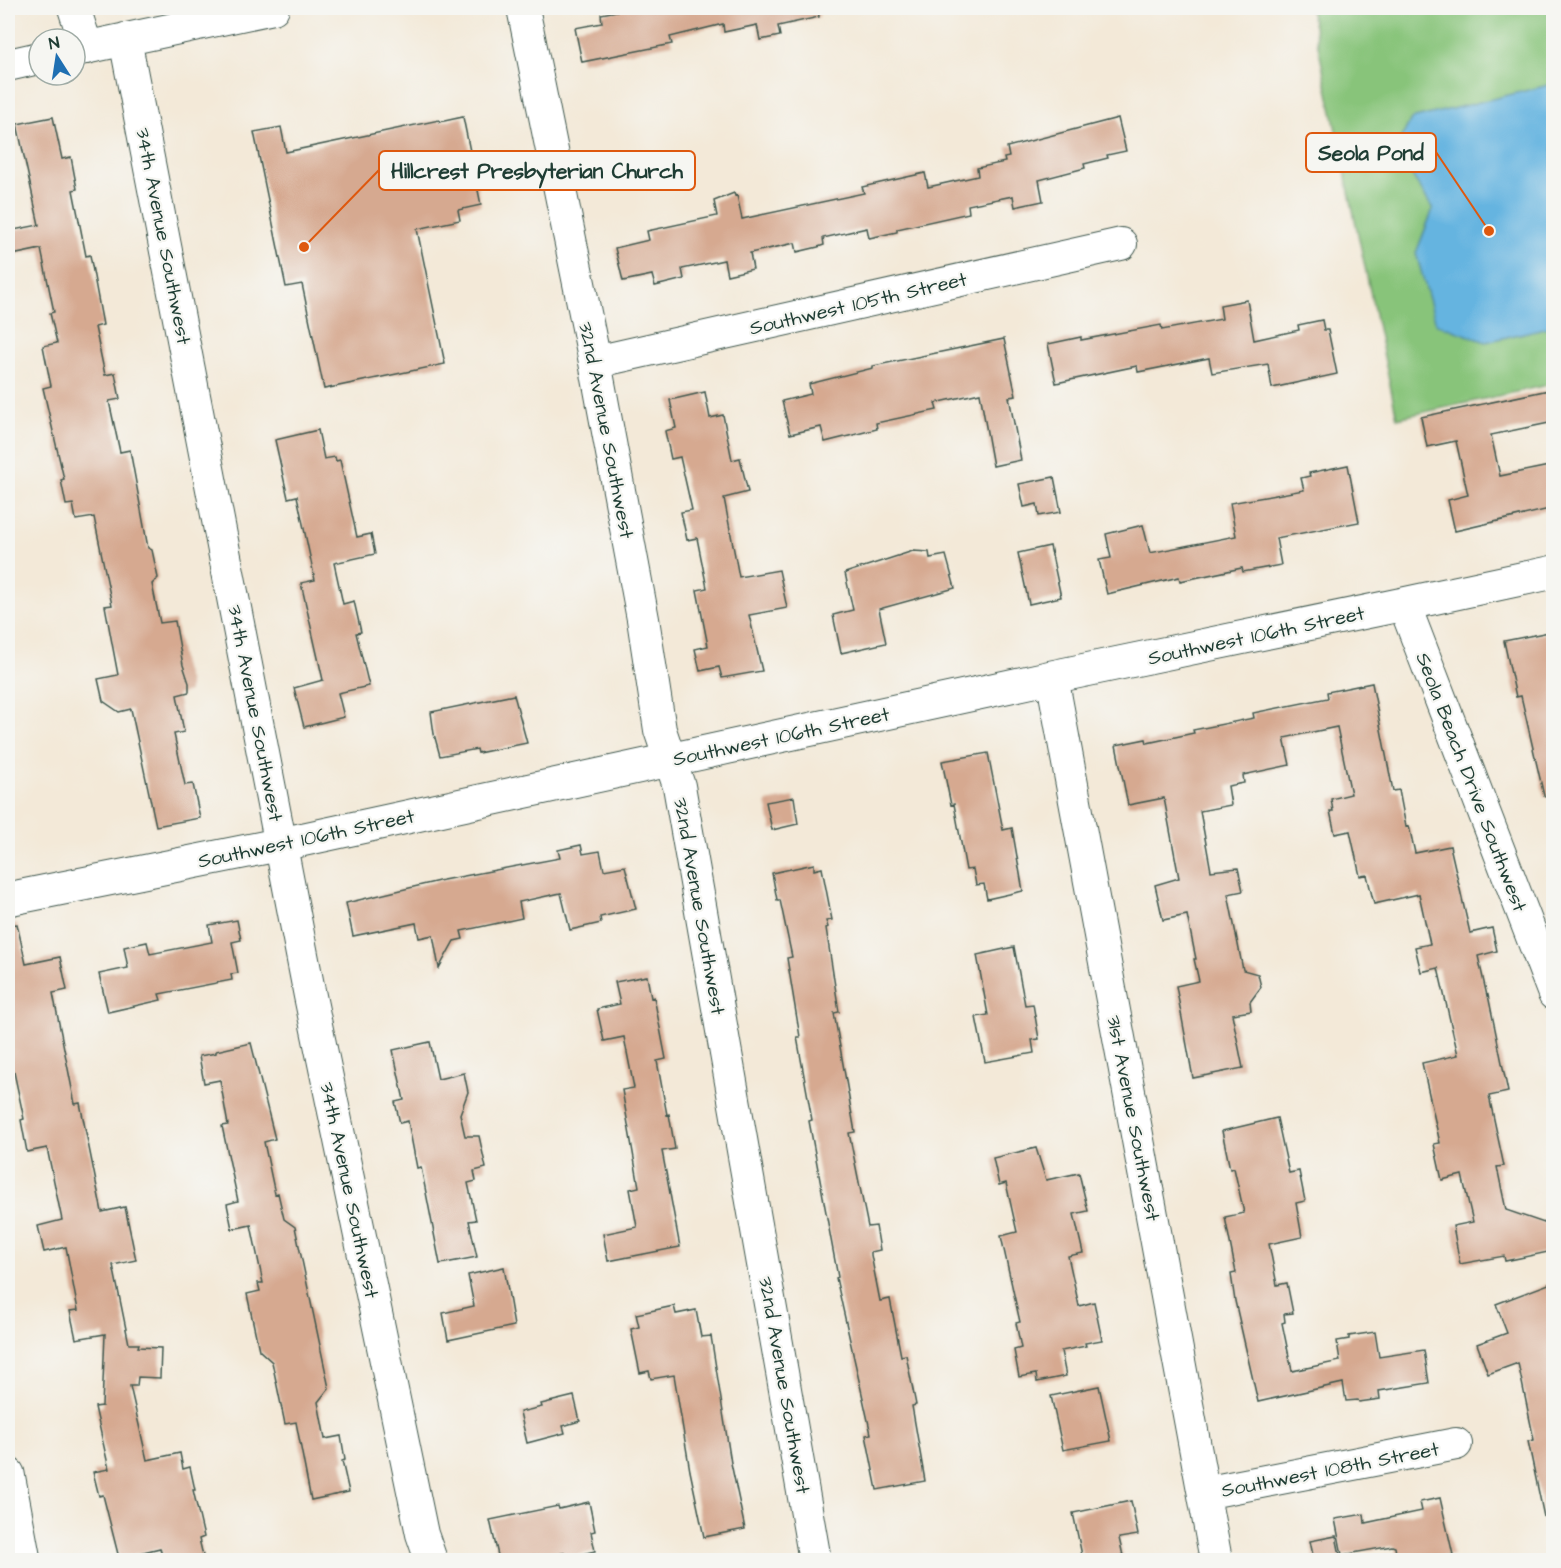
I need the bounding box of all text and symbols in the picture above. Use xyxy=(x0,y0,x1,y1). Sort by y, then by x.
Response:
north arrow xyxy=(27,27,87,87)
text: N xyxy=(47,32,61,55)
street label: 34th Avenue Southwest xyxy=(128,125,198,347)
callout: Seola Pond xyxy=(1306,133,1436,172)
text: Seola Pond xyxy=(1317,139,1424,168)
callout: Hillcrest Presbyterian Church xyxy=(379,151,695,190)
text: Hillcrest Presbyterian Church xyxy=(391,157,683,189)
street label: Southwest 105th Street xyxy=(747,265,970,343)
street label: 32nd Avenue Southwest xyxy=(571,319,641,541)
street label: Southwest 106th Street xyxy=(1145,599,1367,673)
street label: 34th Avenue Southwest xyxy=(220,602,290,824)
street label: Seola Beach Drive Southwest xyxy=(1409,649,1534,916)
street label: Southwest 106th Street xyxy=(670,700,892,774)
street label: 32nd Avenue Southwest xyxy=(666,795,732,1017)
street label: Southwest 106th Street xyxy=(195,802,417,876)
street label: 31st Avenue Southwest xyxy=(1099,1013,1167,1224)
street label: 34th Avenue Southwest xyxy=(312,1080,386,1301)
street label: 32nd Avenue Southwest xyxy=(751,1274,817,1496)
street label: Southwest 108th Street xyxy=(1219,1435,1441,1505)

